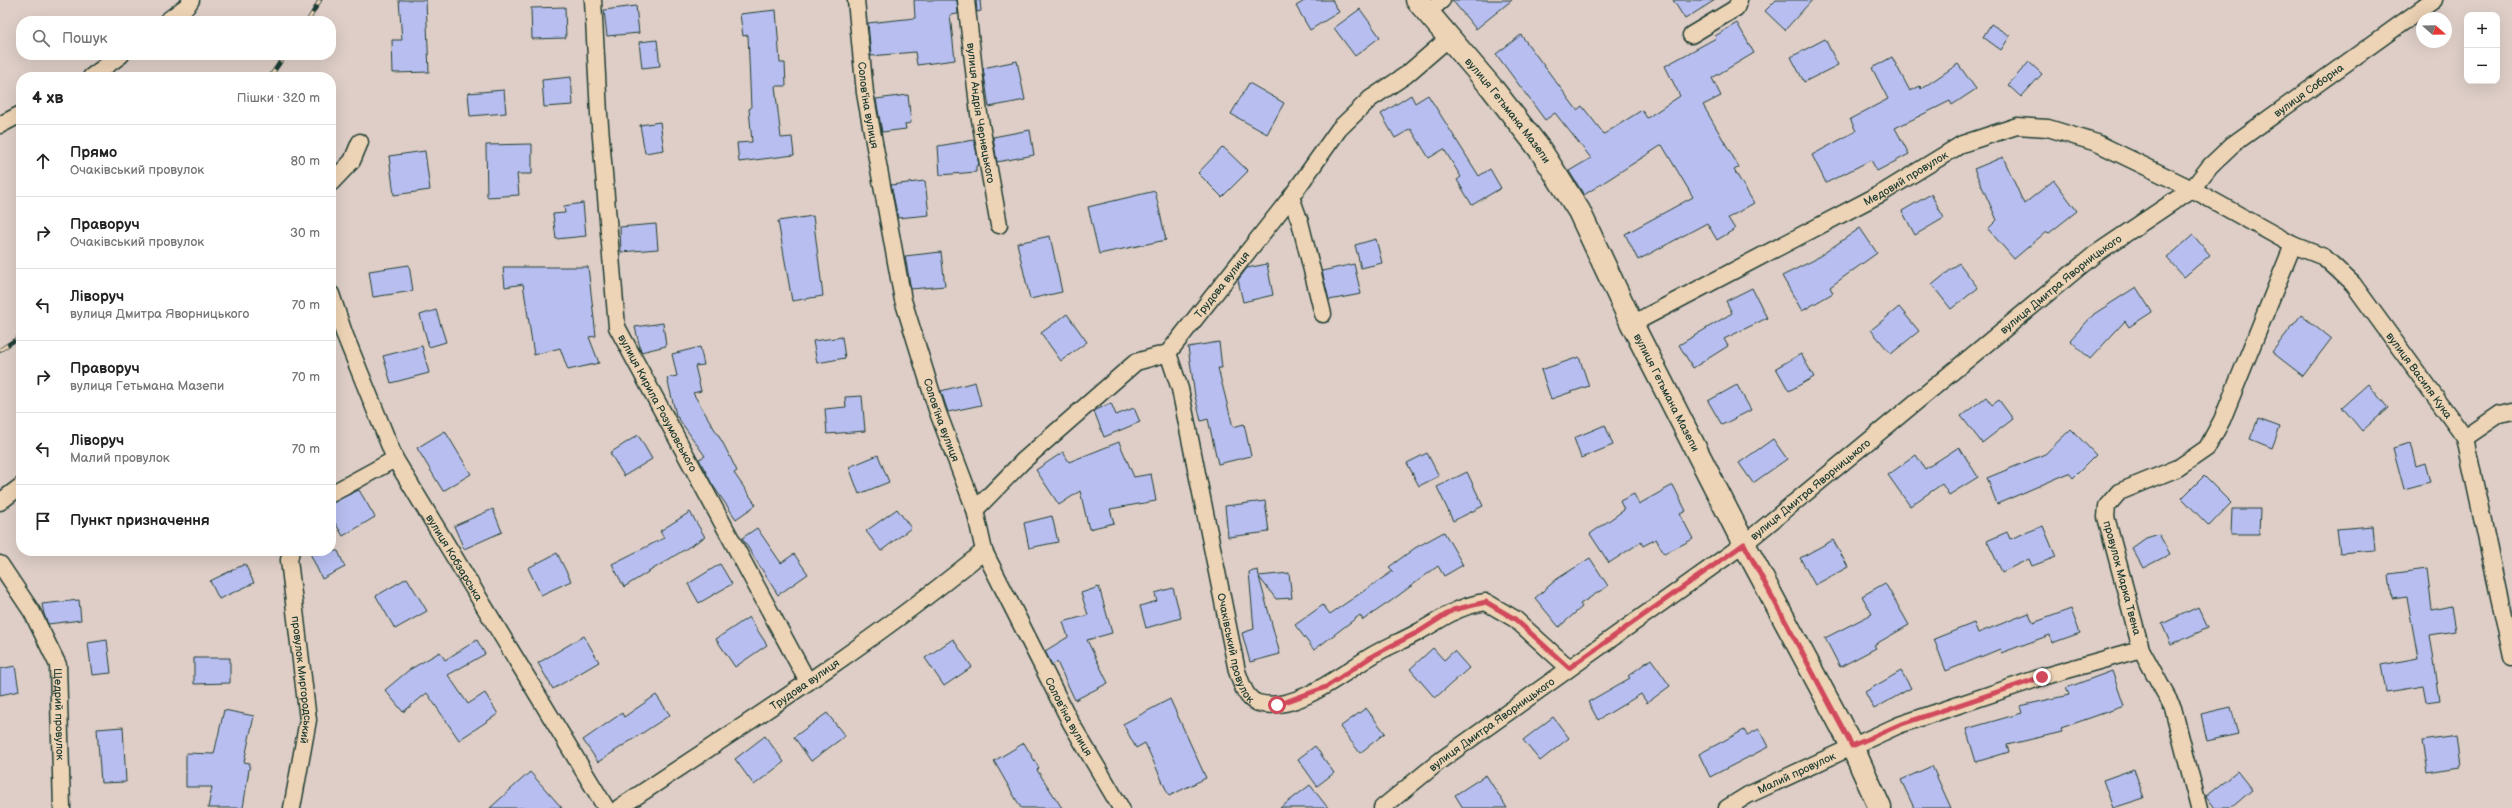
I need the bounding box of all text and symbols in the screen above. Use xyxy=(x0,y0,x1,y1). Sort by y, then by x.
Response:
north arrow xyxy=(2416,12,2452,48)
map controls xyxy=(2464,12,2500,84)
button: + xyxy=(2464,12,2500,48)
search box xyxy=(16,16,336,60)
icon: search xyxy=(30,27,52,49)
text: Пошук xyxy=(62,29,108,48)
street label: вулиця Андрія Чернецького xyxy=(964,42,998,184)
button: − xyxy=(2464,48,2500,84)
street label: вулиця Гетьмана Мазепи xyxy=(1462,55,1553,165)
street label: вулиця Соборна xyxy=(2271,60,2346,120)
street label: Солов'їна вулиця xyxy=(856,61,882,150)
text: 4 хв xyxy=(32,88,64,108)
text: Пішки · 320 m xyxy=(237,90,320,106)
text: Прямо xyxy=(70,143,117,162)
street label: Медовий провулок xyxy=(1861,148,1950,208)
icon: ahead xyxy=(32,150,54,172)
text: 80 m xyxy=(291,153,320,169)
text: Очаківський провулок xyxy=(70,162,204,178)
text: Праворуч xyxy=(70,215,140,234)
icon: right xyxy=(32,222,54,244)
text: 30 m xyxy=(290,225,320,241)
street label: вулиця Дмитра Яворницького xyxy=(1997,232,2124,336)
text: Очаківський провулок xyxy=(70,234,204,250)
street label: Трудова вулиця xyxy=(1192,249,1252,321)
text: Ліворуч xyxy=(70,287,124,306)
icon: left xyxy=(32,294,54,316)
text: 70 m xyxy=(292,297,320,313)
text: вулиця Дмитра Яворницького xyxy=(70,306,249,322)
street label: вулиця Василя Кука xyxy=(2384,330,2455,421)
street label: вулиця Гетьмана Мазепи xyxy=(1631,331,1702,454)
street label: вулиця Кирила Розумовського xyxy=(616,332,700,474)
text: Праворуч xyxy=(70,359,140,378)
icon: right xyxy=(32,366,54,388)
text: 70 m xyxy=(292,369,320,385)
street label: Солов'їна вулиця xyxy=(921,377,963,463)
text: вулиця Гетьмана Мазепи xyxy=(70,378,224,394)
text: Ліворуч xyxy=(70,431,124,450)
street label: вулиця Дмитра Яворницького xyxy=(1748,436,1873,543)
icon: left xyxy=(32,438,54,460)
text: 70 m xyxy=(292,441,320,457)
text: Малий провулок xyxy=(70,450,170,466)
icon: arrive xyxy=(32,510,54,532)
text: Пункт призначення xyxy=(70,511,210,530)
street label: вулиця Кобзарська xyxy=(423,512,486,603)
street label: провулок Марка Твена xyxy=(2100,519,2144,637)
street label: Очаківський провулок xyxy=(1215,592,1257,706)
street label: провулок Миргородський xyxy=(289,615,315,745)
street label: Трудова вулиця xyxy=(767,656,842,713)
street label: Щедрий провулок xyxy=(52,668,67,761)
route end xyxy=(2033,668,2051,686)
street label: Солов'їна вулиця xyxy=(1042,675,1095,758)
street label: вулиця Дмитра Яворницького xyxy=(1426,675,1557,774)
route start xyxy=(1268,696,1286,714)
street label: Малий провулок xyxy=(1755,749,1838,796)

